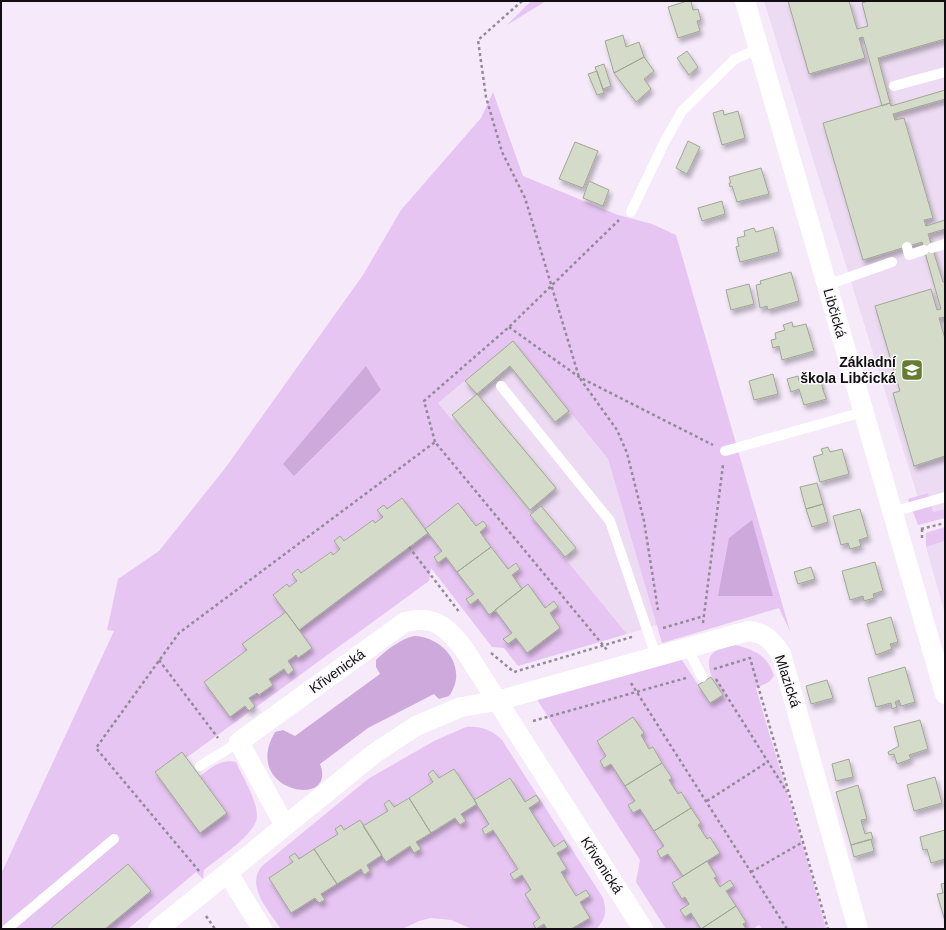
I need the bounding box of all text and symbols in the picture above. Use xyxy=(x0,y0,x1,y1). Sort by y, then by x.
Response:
street label: Libčická xyxy=(820,286,850,340)
place label: Základní škola Libčická xyxy=(800,354,897,386)
school or university icon: Základní škola Libčická xyxy=(899,357,925,383)
street label: Křivenická xyxy=(306,645,368,696)
street label: Mlazická xyxy=(772,653,804,710)
street label: Křivenická xyxy=(578,834,626,897)

